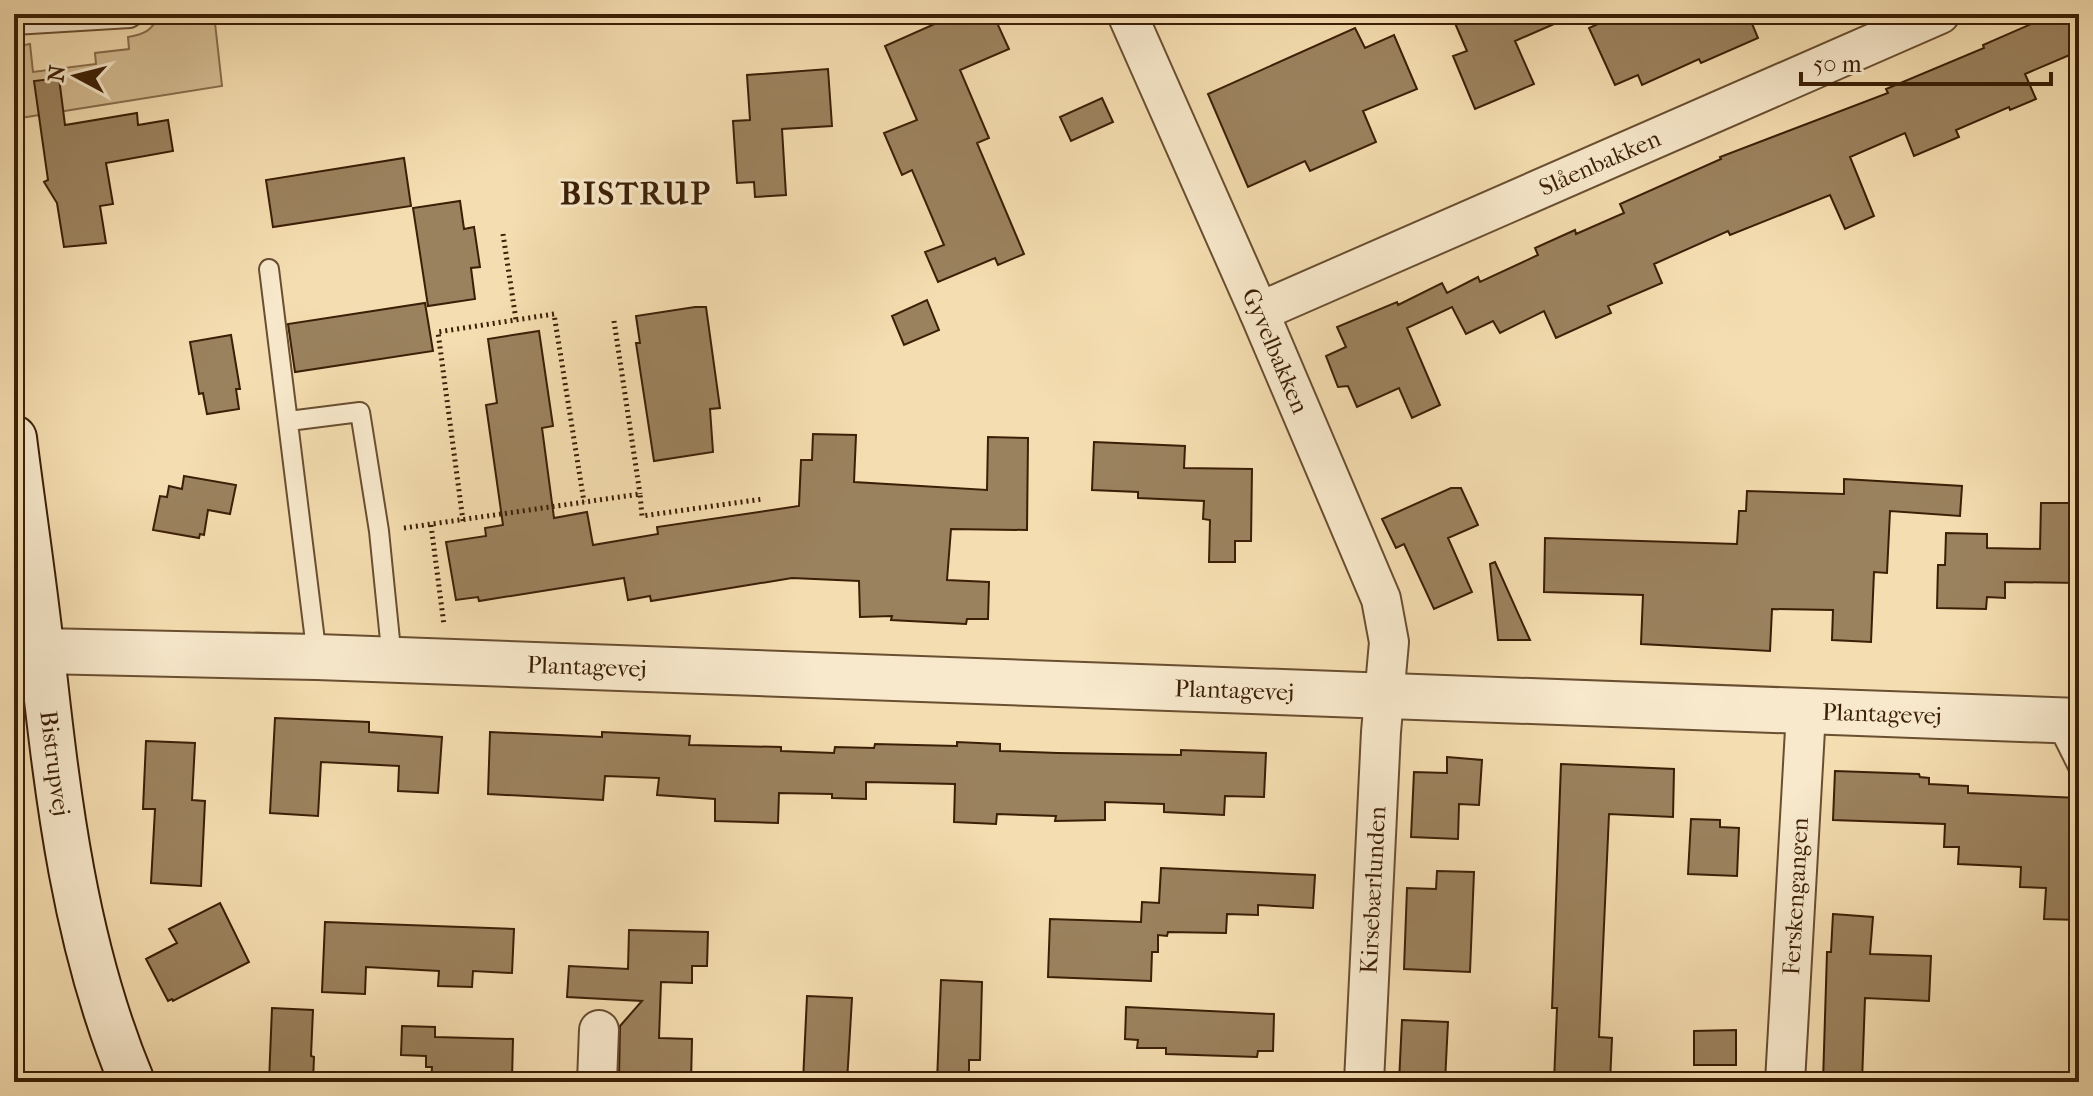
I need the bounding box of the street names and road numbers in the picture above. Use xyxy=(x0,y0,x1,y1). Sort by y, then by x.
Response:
street label: Slåenbakken xyxy=(1535,124,1665,202)
street label: Gyvelbakken xyxy=(1236,284,1314,418)
street label: Plantagevej xyxy=(526,651,647,683)
street label: Plantagevej xyxy=(1174,674,1295,706)
street label: Plantagevej xyxy=(1822,698,1942,730)
street label: Bistrupvej xyxy=(34,709,76,818)
street label: Kirsebærlunden xyxy=(1355,805,1391,975)
street label: Ferskengangen xyxy=(1777,817,1814,976)

